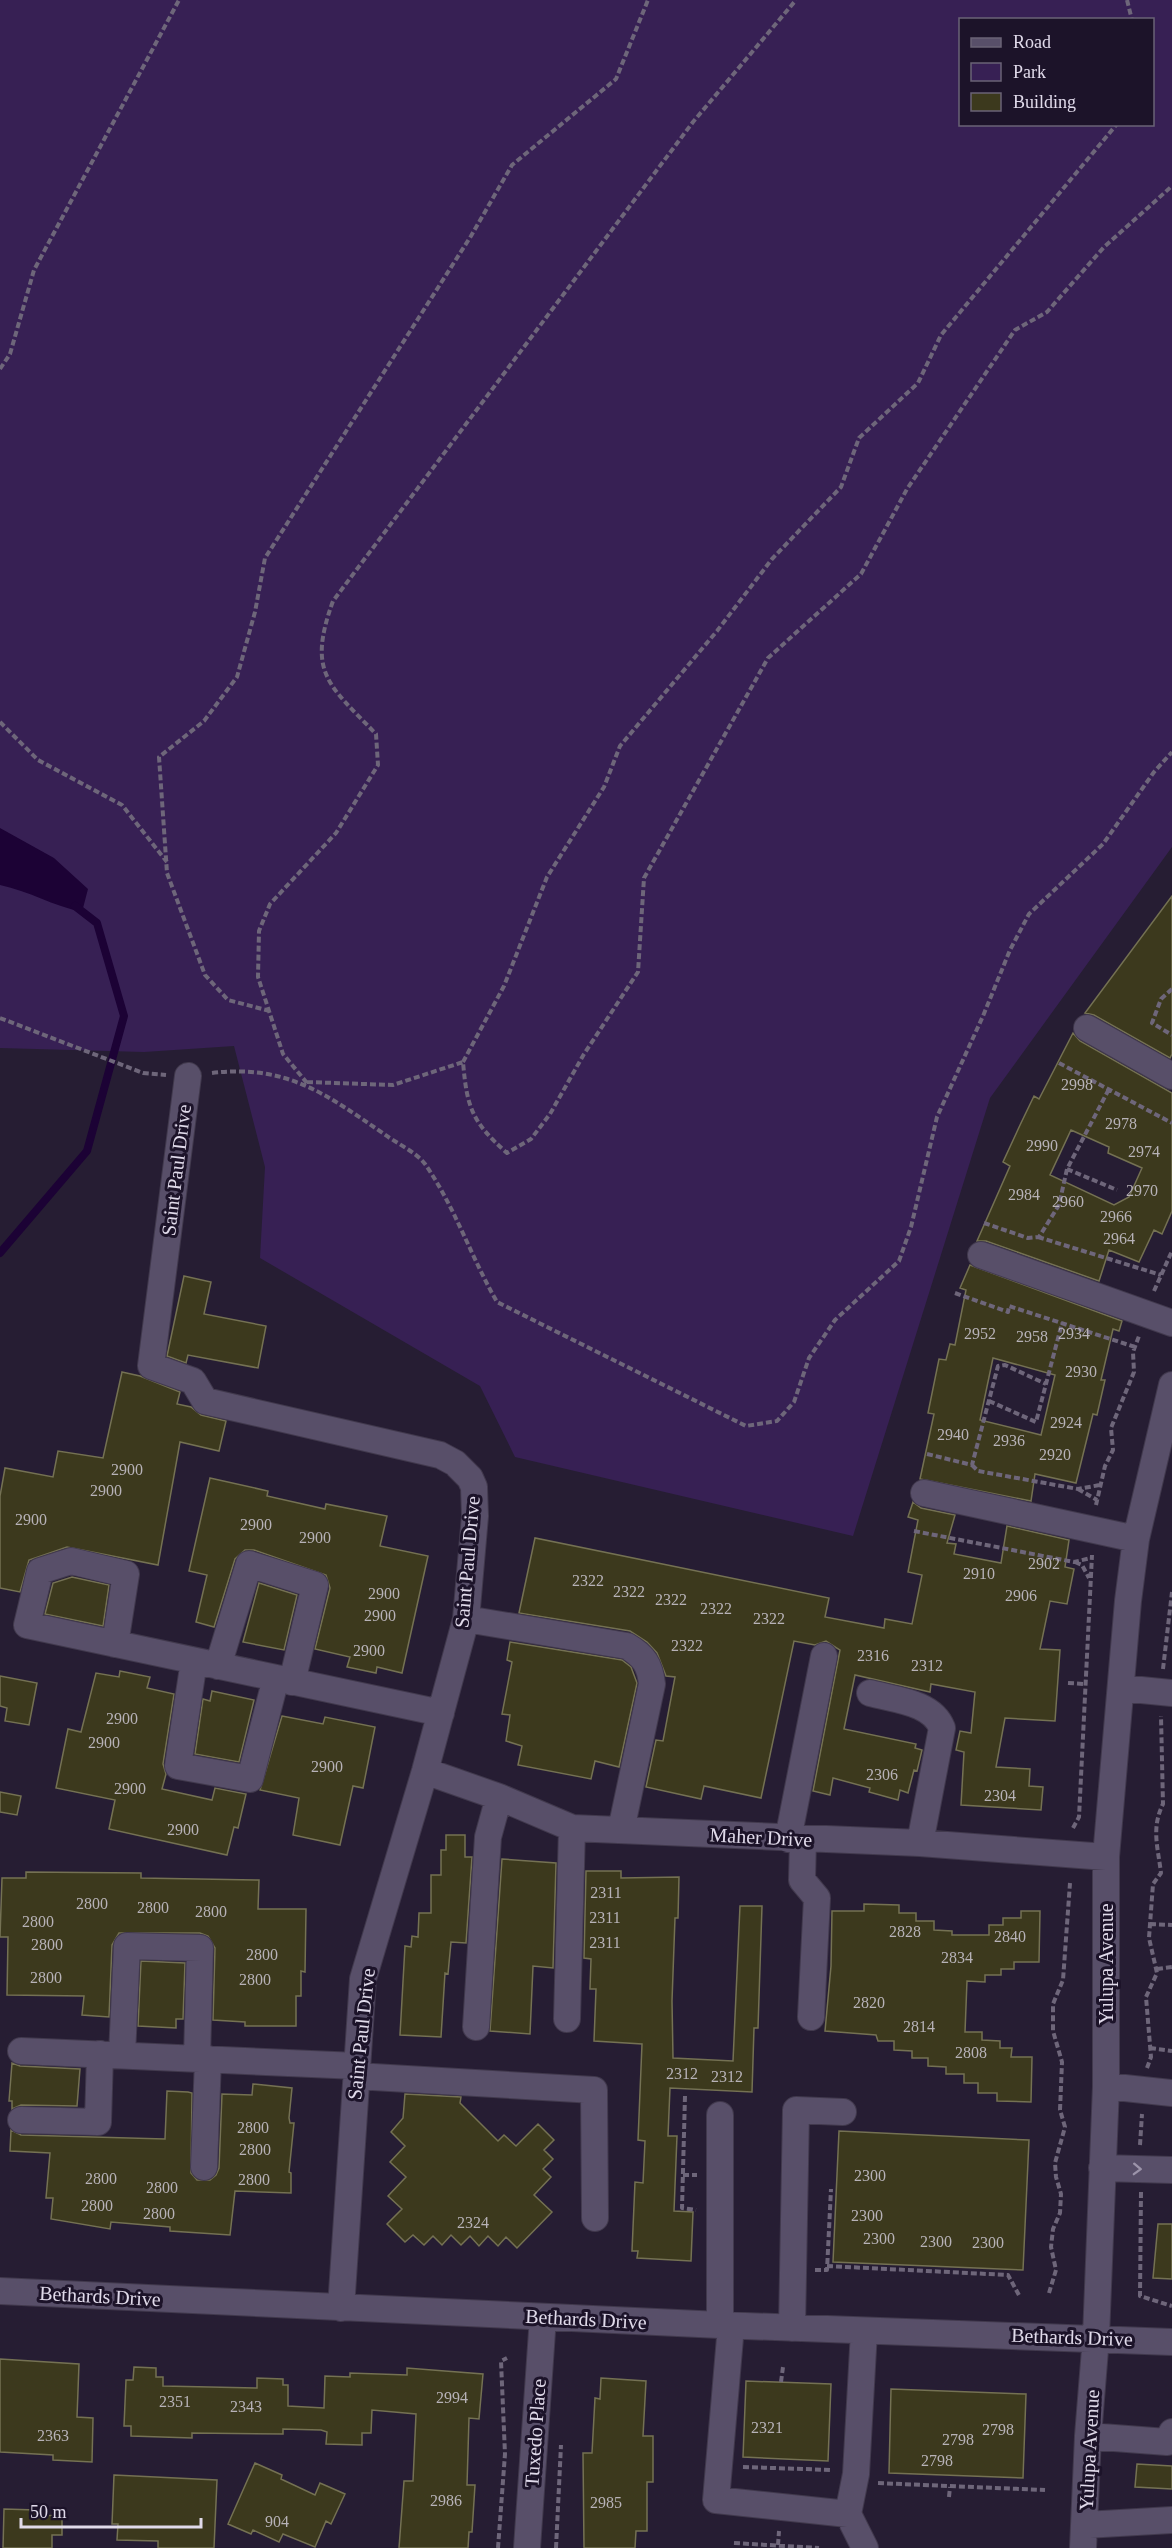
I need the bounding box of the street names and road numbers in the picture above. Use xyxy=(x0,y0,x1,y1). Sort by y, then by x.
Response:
street label: Saint Paul Drive xyxy=(157,1103,195,1237)
street label: Saint Paul Drive xyxy=(450,1495,484,1629)
street label: Maher Drive xyxy=(709,1823,813,1851)
street label: Yulupa Avenue xyxy=(1095,1903,1118,2025)
street label: Saint Paul Drive xyxy=(343,1967,379,2101)
street label: Bethards Drive xyxy=(39,2282,161,2310)
street label: Bethards Drive xyxy=(525,2305,647,2333)
street label: Bethards Drive xyxy=(1011,2324,1133,2350)
street label: Tuxedo Place xyxy=(520,2378,550,2488)
street label: Yulupa Avenue xyxy=(1075,2389,1104,2511)

